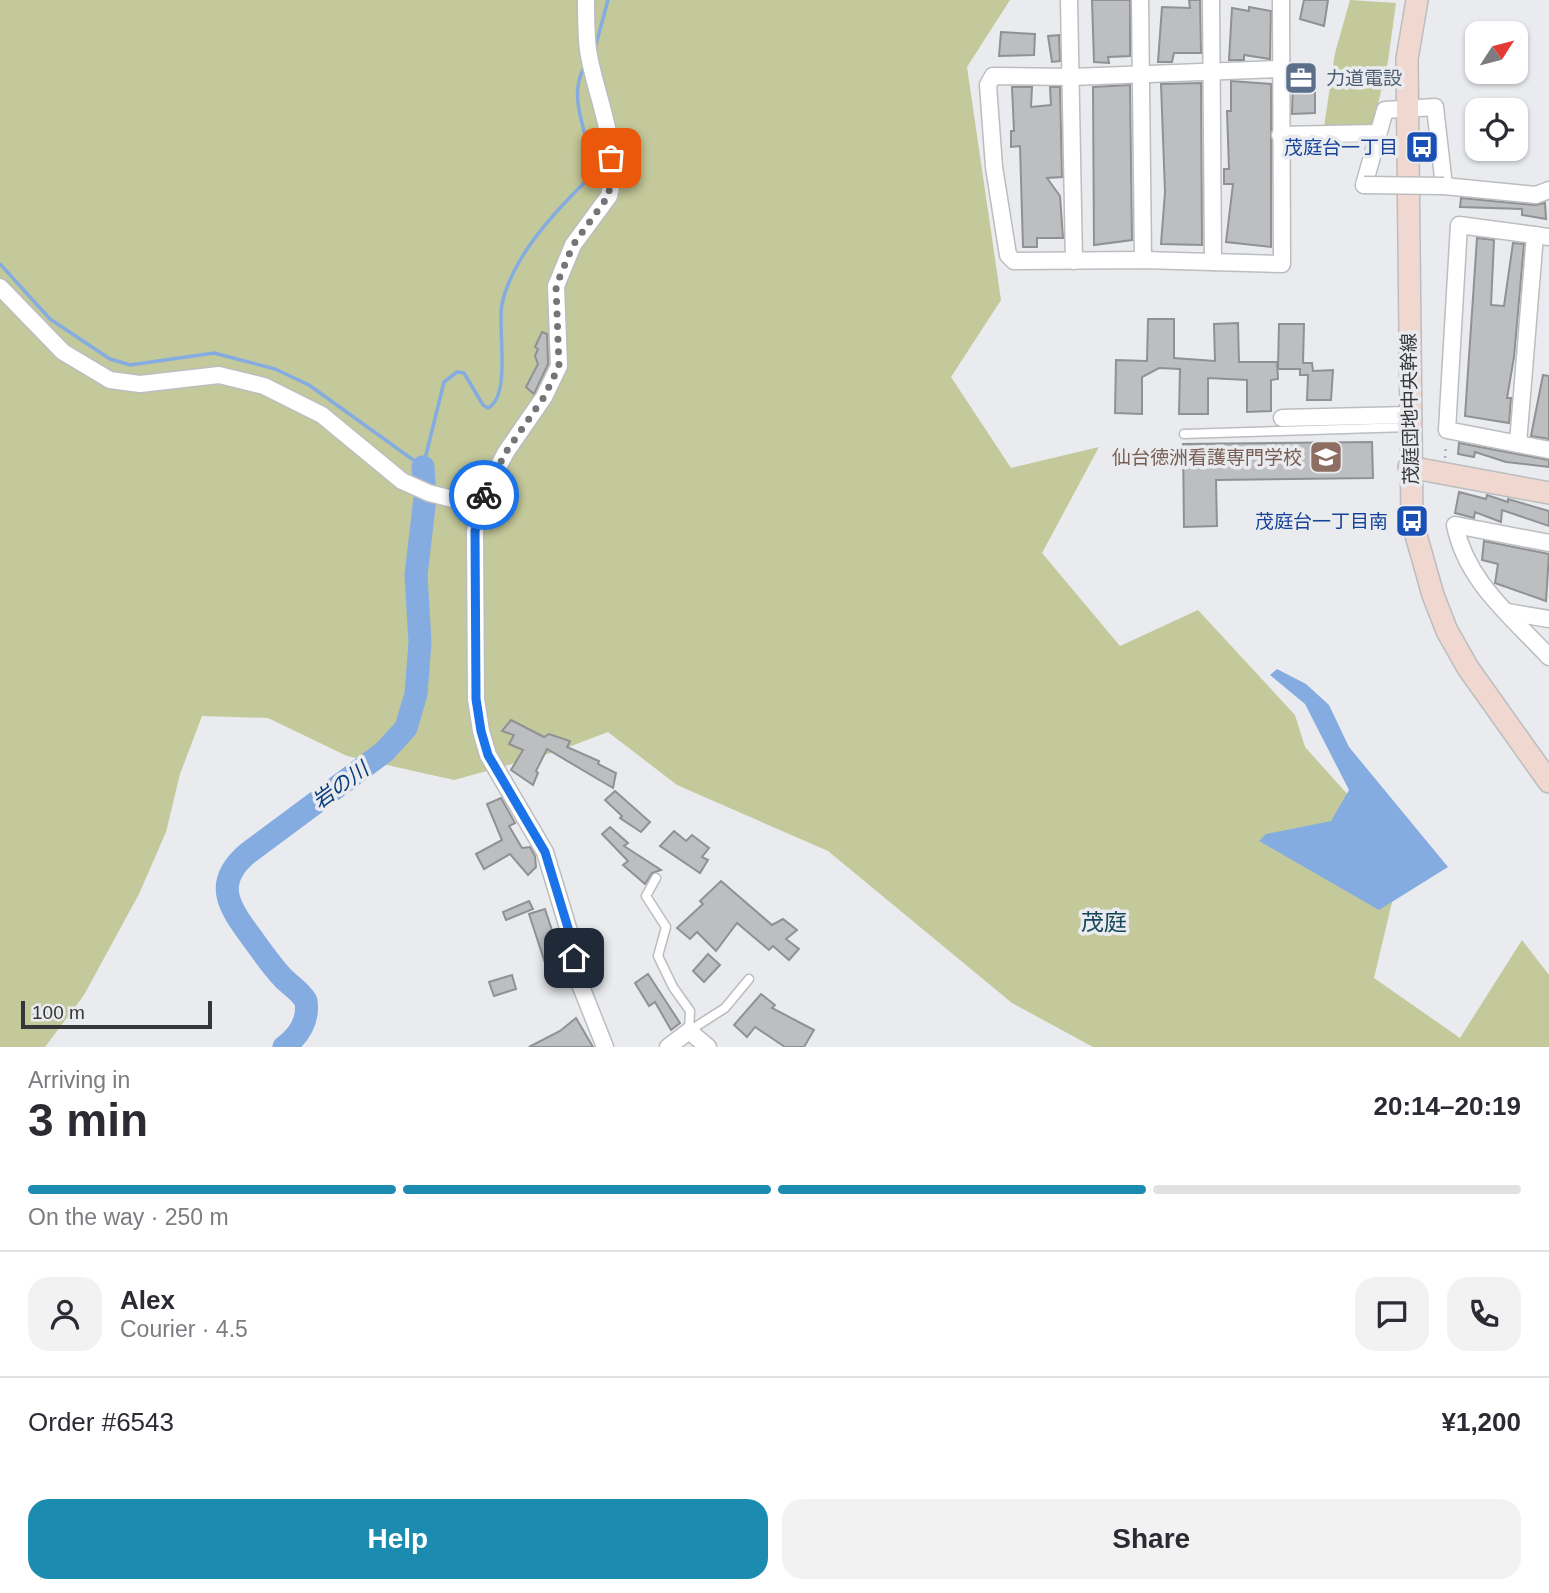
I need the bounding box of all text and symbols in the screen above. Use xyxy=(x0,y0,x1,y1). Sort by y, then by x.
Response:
north arrow xyxy=(1465,21,1528,84)
map controls xyxy=(1465,21,1528,161)
office icon: 力道電設 xyxy=(1282,59,1320,97)
place label: 力道電設 xyxy=(1326,68,1402,89)
button: locate xyxy=(1465,98,1528,161)
pin xyxy=(581,128,641,188)
bus stop icon: 茂庭台一丁目 xyxy=(1403,128,1441,166)
place label: 茂庭台一丁目 xyxy=(1284,137,1398,158)
icon: bag xyxy=(592,139,630,177)
street label: 茂庭団地中央幹線 xyxy=(1398,333,1422,485)
school or university icon: 仙台徳洲看護専門学校 xyxy=(1307,438,1345,476)
place label: 仙台徳洲看護専門学校 xyxy=(1112,447,1302,468)
courier xyxy=(449,460,519,530)
icon: bike xyxy=(465,476,503,514)
bus stop icon: 茂庭台一丁目南 xyxy=(1393,502,1431,540)
place label: 茂庭台一丁目南 xyxy=(1255,511,1388,532)
water label: 岩の川 xyxy=(308,756,374,813)
district label: 茂庭 xyxy=(1081,909,1127,935)
pin xyxy=(544,928,604,988)
icon: home xyxy=(555,939,593,977)
scale bar xyxy=(21,998,212,1030)
text: 100 m xyxy=(32,1002,85,1023)
text: Arriving in xyxy=(28,1067,130,1093)
text: 20:14–20:19 xyxy=(1374,1091,1521,1121)
text: 3 min xyxy=(28,1094,148,1146)
text: On the way · 250 m xyxy=(28,1204,229,1230)
button: person xyxy=(28,1277,102,1351)
button: chat xyxy=(1355,1277,1429,1351)
button: phone xyxy=(1447,1277,1521,1351)
text: Alex xyxy=(120,1285,175,1315)
text: Courier · 4.5 xyxy=(120,1316,248,1342)
text: Order #6543 xyxy=(28,1407,174,1437)
text: ¥1,200 xyxy=(1441,1407,1521,1437)
button: Help xyxy=(28,1499,768,1579)
button: Share xyxy=(782,1499,1521,1579)

